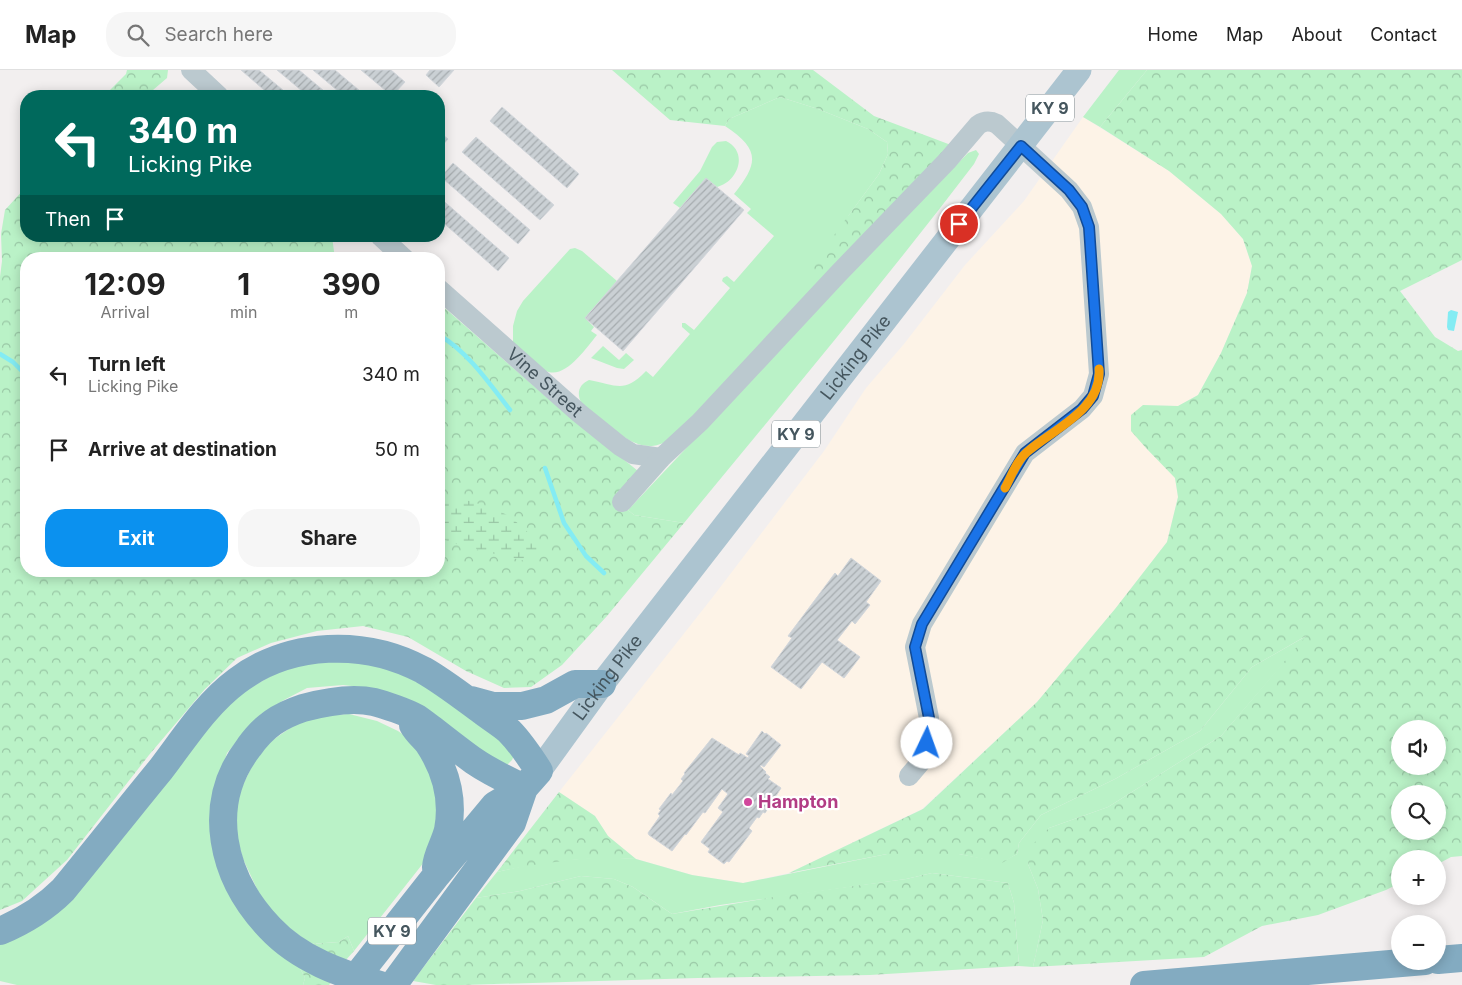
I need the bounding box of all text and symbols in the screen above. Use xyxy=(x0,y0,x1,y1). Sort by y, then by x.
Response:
search box xyxy=(106,12,456,57)
text: Map xyxy=(25,20,76,49)
icon: search xyxy=(124,21,152,49)
text: Search here xyxy=(164,23,273,46)
text: Home xyxy=(1148,24,1198,45)
text: Map xyxy=(1226,24,1263,45)
text: About xyxy=(1291,24,1342,45)
text: Contact xyxy=(1370,24,1437,45)
road number: KY 9 xyxy=(1026,94,1074,122)
text: 340 m xyxy=(128,109,238,151)
icon: left xyxy=(45,110,110,175)
text: Licking Pike xyxy=(128,151,252,177)
pin xyxy=(938,203,980,245)
icon: arrive xyxy=(101,205,129,233)
text: Then xyxy=(45,208,91,231)
icon: arrive xyxy=(945,210,973,238)
text: 12:09 xyxy=(84,266,166,302)
text: 1 xyxy=(237,266,250,302)
text: 390 xyxy=(322,266,381,302)
text: Arrival xyxy=(100,302,150,322)
text: min xyxy=(230,302,257,322)
text: m xyxy=(344,302,358,322)
street label: Licking Pike xyxy=(816,310,895,404)
street label: Vine Street xyxy=(503,343,587,421)
text: Turn left xyxy=(88,353,166,376)
icon: left xyxy=(45,361,73,389)
text: 340 m xyxy=(362,363,420,386)
text: Licking Pike xyxy=(88,376,178,396)
road number: KY 9 xyxy=(772,420,820,448)
icon: arrive xyxy=(45,436,73,464)
text: Arrive at destination xyxy=(88,438,277,461)
text: 50 m xyxy=(374,438,420,461)
button: Exit xyxy=(45,509,228,567)
button: Share xyxy=(238,509,420,567)
street label: Licking Pike xyxy=(568,630,646,724)
position arrow xyxy=(900,716,952,768)
map controls xyxy=(1391,720,1446,970)
button: sound xyxy=(1391,720,1446,775)
button: search xyxy=(1391,785,1446,840)
place label: Hampton xyxy=(758,791,838,812)
marker: Hampton xyxy=(742,796,754,808)
button: + xyxy=(1391,850,1446,905)
button: − xyxy=(1391,915,1446,970)
road number: KY 9 xyxy=(368,918,416,944)

